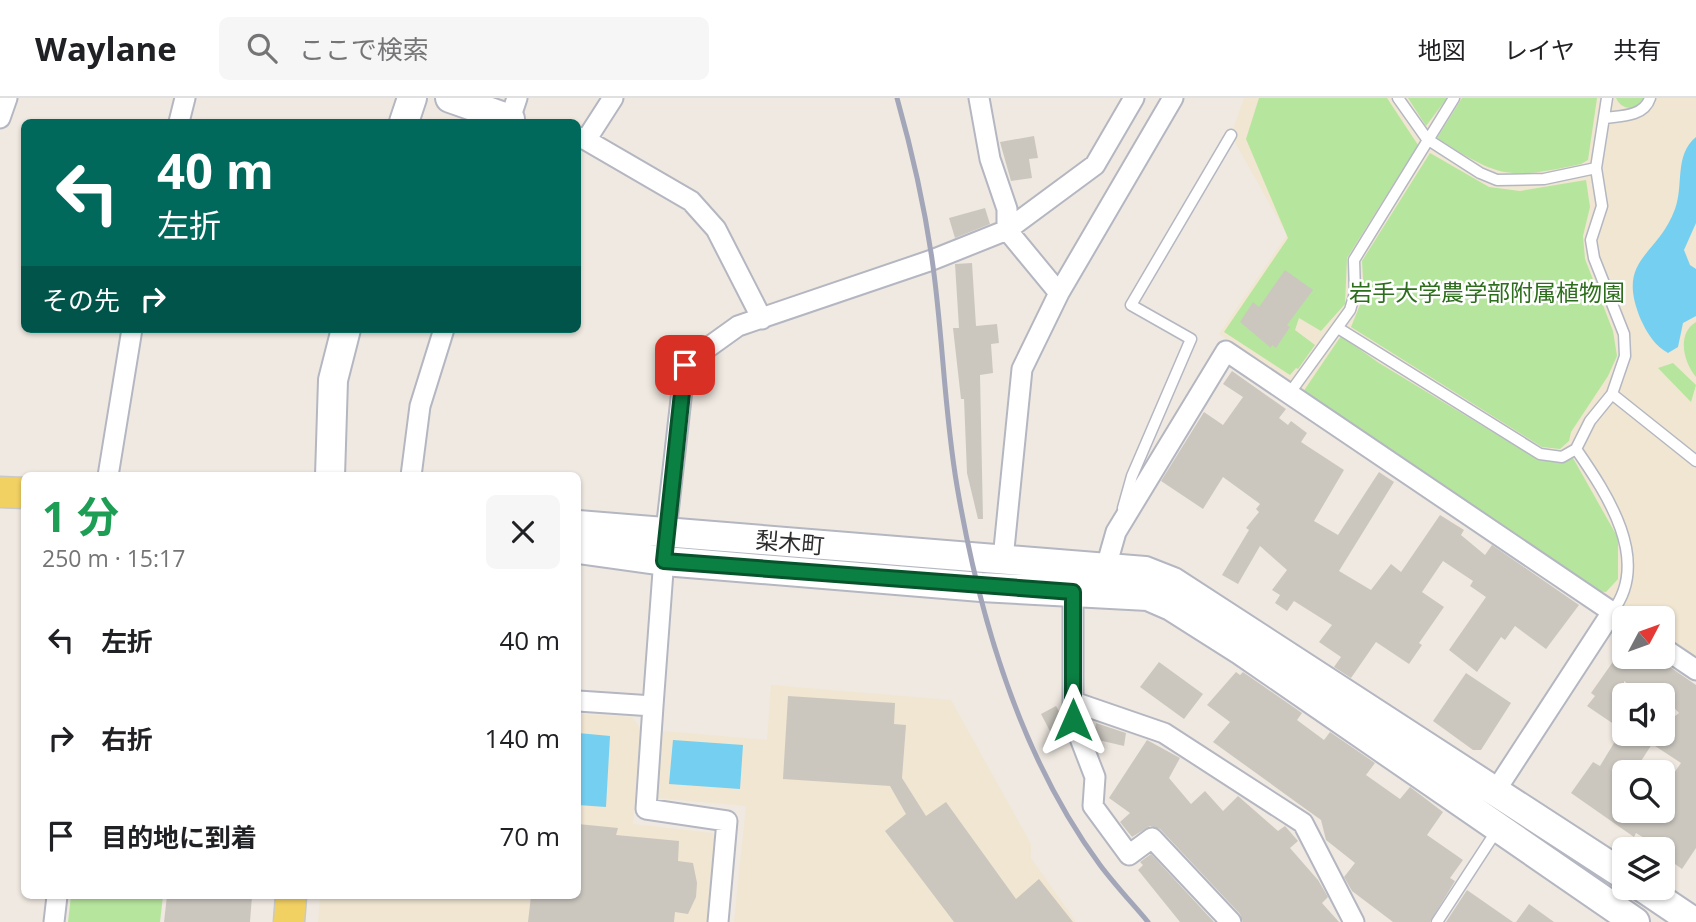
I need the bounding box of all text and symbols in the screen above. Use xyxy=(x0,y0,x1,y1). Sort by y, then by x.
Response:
search box xyxy=(219,17,709,80)
text: Waylane xyxy=(35,26,177,71)
icon: search xyxy=(243,29,281,67)
text: ここで検索 xyxy=(299,31,429,67)
text: 地図 xyxy=(1418,33,1466,66)
text: レイヤ xyxy=(1504,33,1575,66)
text: 共有 xyxy=(1613,33,1661,66)
text: 40 m xyxy=(157,137,274,203)
icon: left xyxy=(42,147,133,238)
text: 左折 xyxy=(157,203,221,246)
park label: 岩手大学農学部附属植物園 xyxy=(1349,276,1625,308)
icon: right xyxy=(134,280,172,318)
text: その先 xyxy=(42,282,120,318)
pin xyxy=(655,335,715,395)
icon: arrive xyxy=(666,346,704,384)
text: 1 分 xyxy=(42,487,119,544)
button: close xyxy=(486,495,560,569)
street label: 梨木町 xyxy=(754,523,826,561)
text: 250 m · 15:17 xyxy=(42,542,185,574)
north arrow xyxy=(1612,606,1675,668)
map controls xyxy=(1612,606,1675,900)
icon: left xyxy=(42,621,80,659)
text: 40 m xyxy=(499,622,560,658)
text: 左折 xyxy=(101,623,153,659)
position arrow xyxy=(1036,683,1110,757)
button: sound xyxy=(1612,683,1675,746)
icon: right xyxy=(42,719,80,757)
text: 140 m xyxy=(485,720,560,756)
text: 右折 xyxy=(101,721,153,757)
button: search xyxy=(1612,760,1675,823)
icon: arrive xyxy=(42,817,80,855)
text: 70 m xyxy=(499,818,560,854)
text: 目的地に到着 xyxy=(101,819,257,855)
button: layers xyxy=(1612,837,1675,900)

